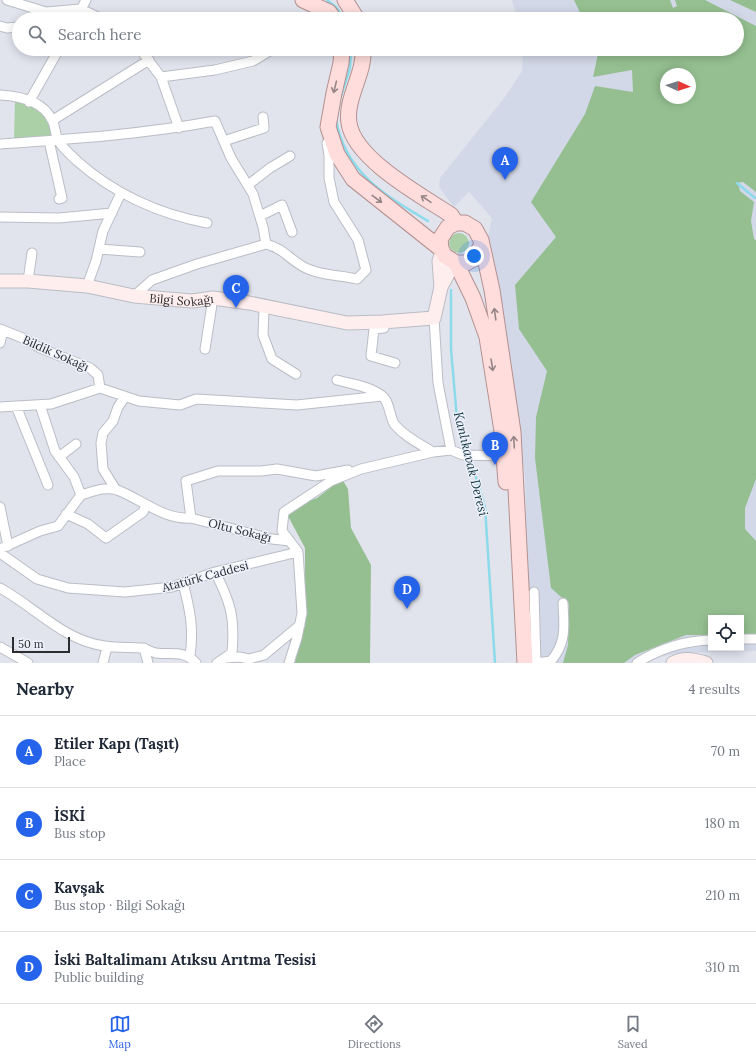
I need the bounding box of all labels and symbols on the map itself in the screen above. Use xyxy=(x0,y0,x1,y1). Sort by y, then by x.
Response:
north arrow xyxy=(660,68,696,104)
one-way arrow xyxy=(331,80,338,93)
pin: A xyxy=(492,147,518,180)
one-way arrow xyxy=(421,194,432,203)
one-way arrow xyxy=(372,195,383,203)
your location xyxy=(464,246,484,266)
pin: C xyxy=(223,275,249,308)
street label: Bilgi Sokağı xyxy=(149,290,215,309)
one-way arrow xyxy=(491,308,499,321)
street label: Bildik Sokağı xyxy=(21,332,91,374)
one-way arrow xyxy=(488,358,496,371)
water label: Kanlıkavak Deresi xyxy=(450,410,492,519)
pin: B xyxy=(482,432,508,465)
one-way arrow xyxy=(510,436,517,449)
street label: Oltu Sokağı xyxy=(207,515,273,545)
street label: Atatürk Caddesi xyxy=(159,557,250,595)
pin: D xyxy=(394,576,420,609)
scale bar xyxy=(12,635,70,654)

